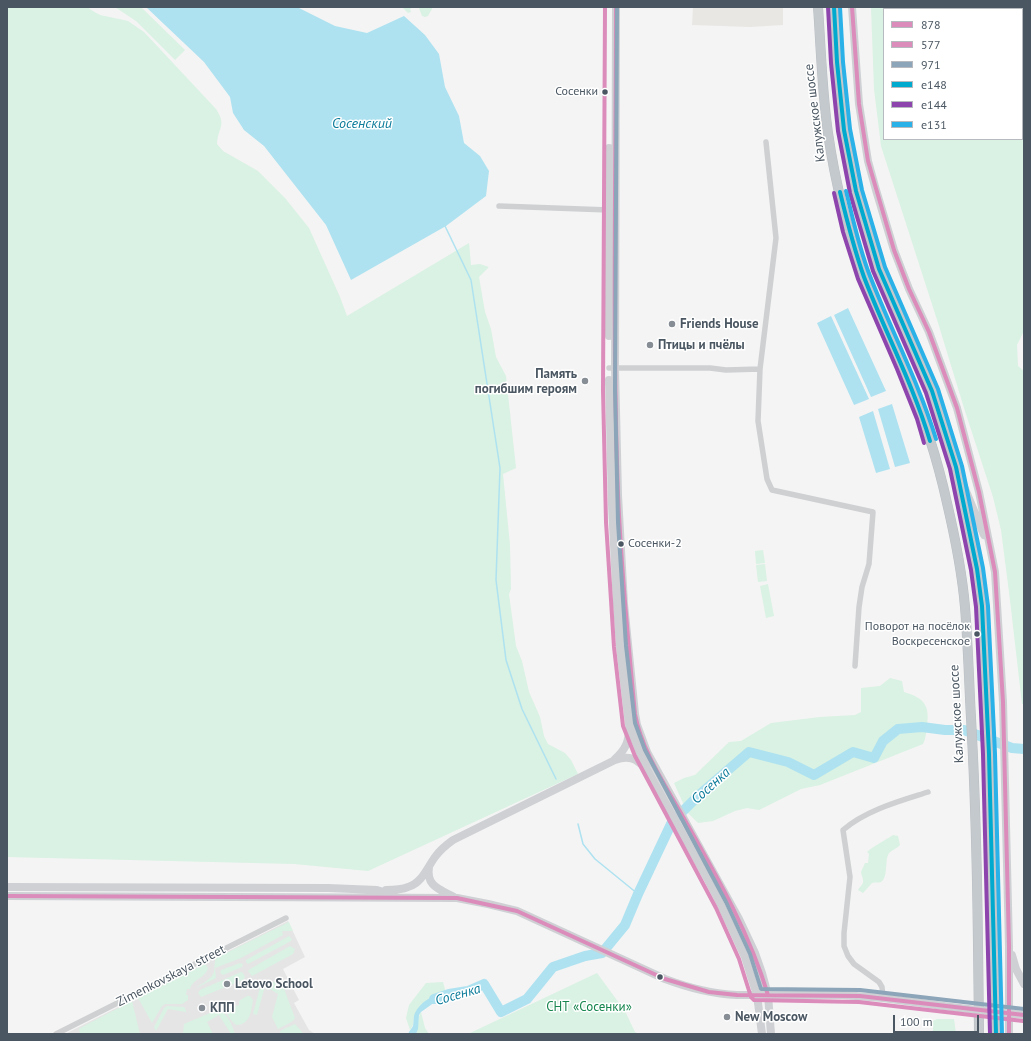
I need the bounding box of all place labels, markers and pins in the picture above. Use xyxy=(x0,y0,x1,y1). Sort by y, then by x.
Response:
place label: Сосенки xyxy=(555,85,598,99)
marker: Сосенки xyxy=(600,87,610,97)
place label: Friends House xyxy=(680,316,759,332)
marker: Friends House xyxy=(667,319,677,329)
place label: Птицы и пчёлы xyxy=(658,337,745,353)
marker: Птицы и пчёлы xyxy=(645,340,655,350)
place label: Память погибшим героям xyxy=(475,366,577,397)
marker: Память погибшим героям xyxy=(580,376,590,386)
place label: Сосенки-2 xyxy=(628,537,682,551)
marker: Сосенки-2 xyxy=(616,539,626,549)
place label: Поворот на посёлок Воскресенское xyxy=(865,620,970,648)
marker: Поворот на посёлок Воскресенское xyxy=(972,629,982,639)
unlabelled marker xyxy=(655,972,665,982)
place label: Letovo School xyxy=(235,976,313,992)
marker: Letovo School xyxy=(222,979,232,989)
place label: КПП xyxy=(210,1000,235,1016)
marker: КПП xyxy=(197,1003,207,1013)
place label: New Moscow xyxy=(735,1009,807,1025)
marker: New Moscow xyxy=(722,1012,732,1022)

